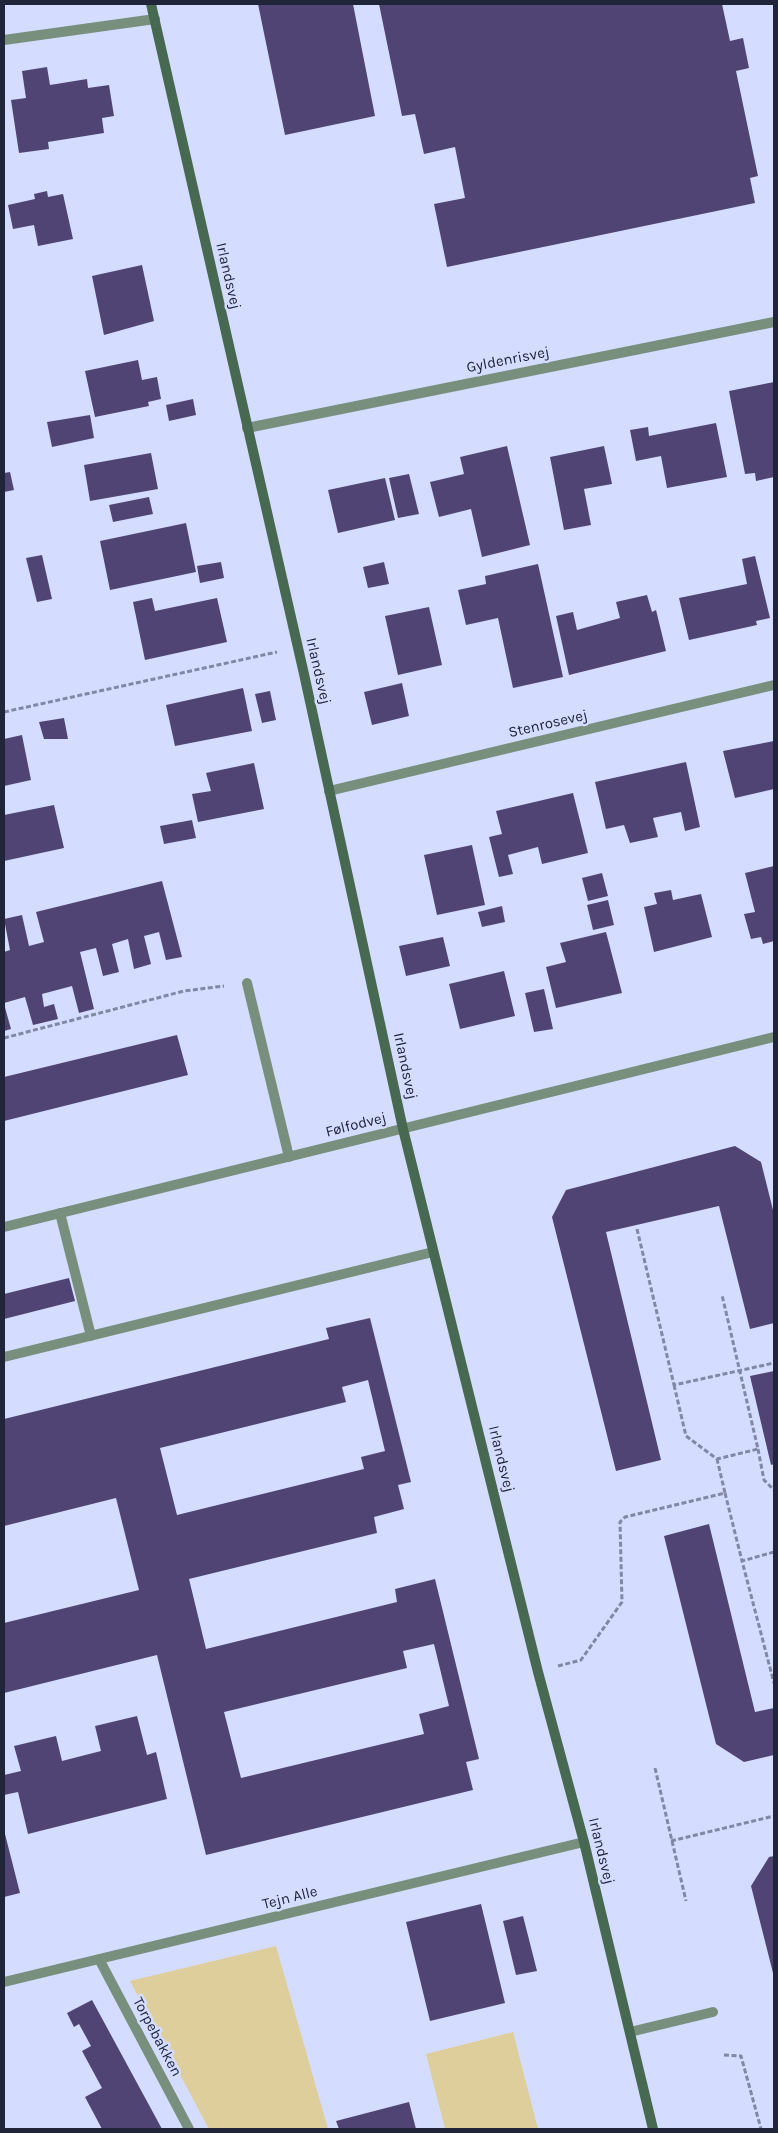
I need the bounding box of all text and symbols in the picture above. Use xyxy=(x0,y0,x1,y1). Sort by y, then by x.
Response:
street label: Irlandsvej xyxy=(212,241,244,311)
street label: Gyldenrisvej xyxy=(465,343,551,377)
street label: Irlandsvej xyxy=(302,636,334,706)
street label: Stenrosevej xyxy=(507,706,589,742)
street label: Irlandsvej xyxy=(389,1031,421,1101)
street label: Følfodvej xyxy=(324,1109,388,1141)
street label: Irlandsvej xyxy=(484,1424,518,1494)
street label: Irlandsvej xyxy=(584,1816,618,1886)
street label: Tejn Alle xyxy=(261,1882,319,1914)
street label: Torpebakken xyxy=(129,1994,185,2080)

